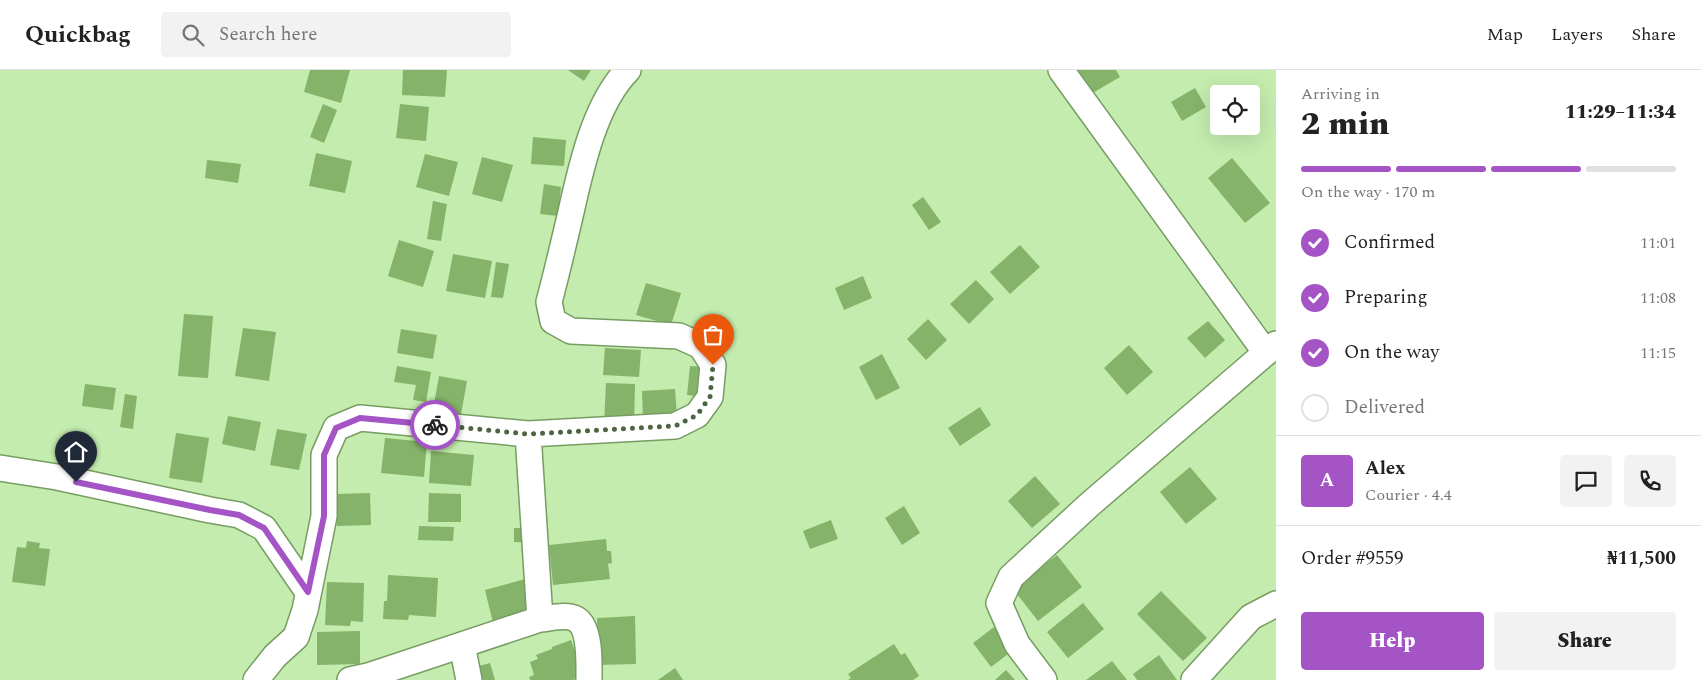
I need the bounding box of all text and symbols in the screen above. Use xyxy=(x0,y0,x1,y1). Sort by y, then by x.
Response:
search box xyxy=(161,12,511,57)
text: Quickbag xyxy=(25,17,131,53)
text: Search here xyxy=(219,20,318,49)
icon: search xyxy=(179,21,207,49)
text: Map xyxy=(1487,21,1523,48)
text: Layers xyxy=(1551,21,1603,48)
text: Share xyxy=(1631,21,1676,48)
text: Arriving in xyxy=(1301,82,1380,106)
map controls xyxy=(1210,85,1260,135)
button: locate xyxy=(1210,85,1260,135)
text: 11:29–11:34 xyxy=(1565,98,1676,127)
text: 2 min xyxy=(1301,100,1389,149)
text: On the way · 170 m xyxy=(1301,180,1435,204)
text: Confirmed xyxy=(1344,228,1435,257)
icon: check xyxy=(1301,229,1329,257)
text: 11:01 xyxy=(1640,231,1676,255)
text: Preparing xyxy=(1344,283,1428,312)
icon: check xyxy=(1301,284,1329,312)
text: 11:08 xyxy=(1640,286,1676,310)
pin xyxy=(692,314,734,365)
icon: bag xyxy=(699,321,727,349)
text: On the way xyxy=(1344,338,1440,367)
icon: check xyxy=(1301,339,1329,367)
text: 11:15 xyxy=(1640,341,1676,365)
text: Delivered xyxy=(1344,393,1425,422)
courier xyxy=(410,400,460,450)
icon: bike xyxy=(421,411,449,439)
pin xyxy=(55,431,97,482)
icon: home xyxy=(62,438,90,466)
text: Alex xyxy=(1365,454,1406,483)
button: chat xyxy=(1560,455,1612,507)
button: phone xyxy=(1624,455,1676,507)
text: A xyxy=(1320,466,1334,495)
text: Courier · 4.4 xyxy=(1365,483,1452,507)
text: Order #9559 xyxy=(1301,544,1404,573)
text: ₦11,500 xyxy=(1607,544,1676,573)
button: Help xyxy=(1301,612,1484,670)
button: Share xyxy=(1494,612,1676,670)

